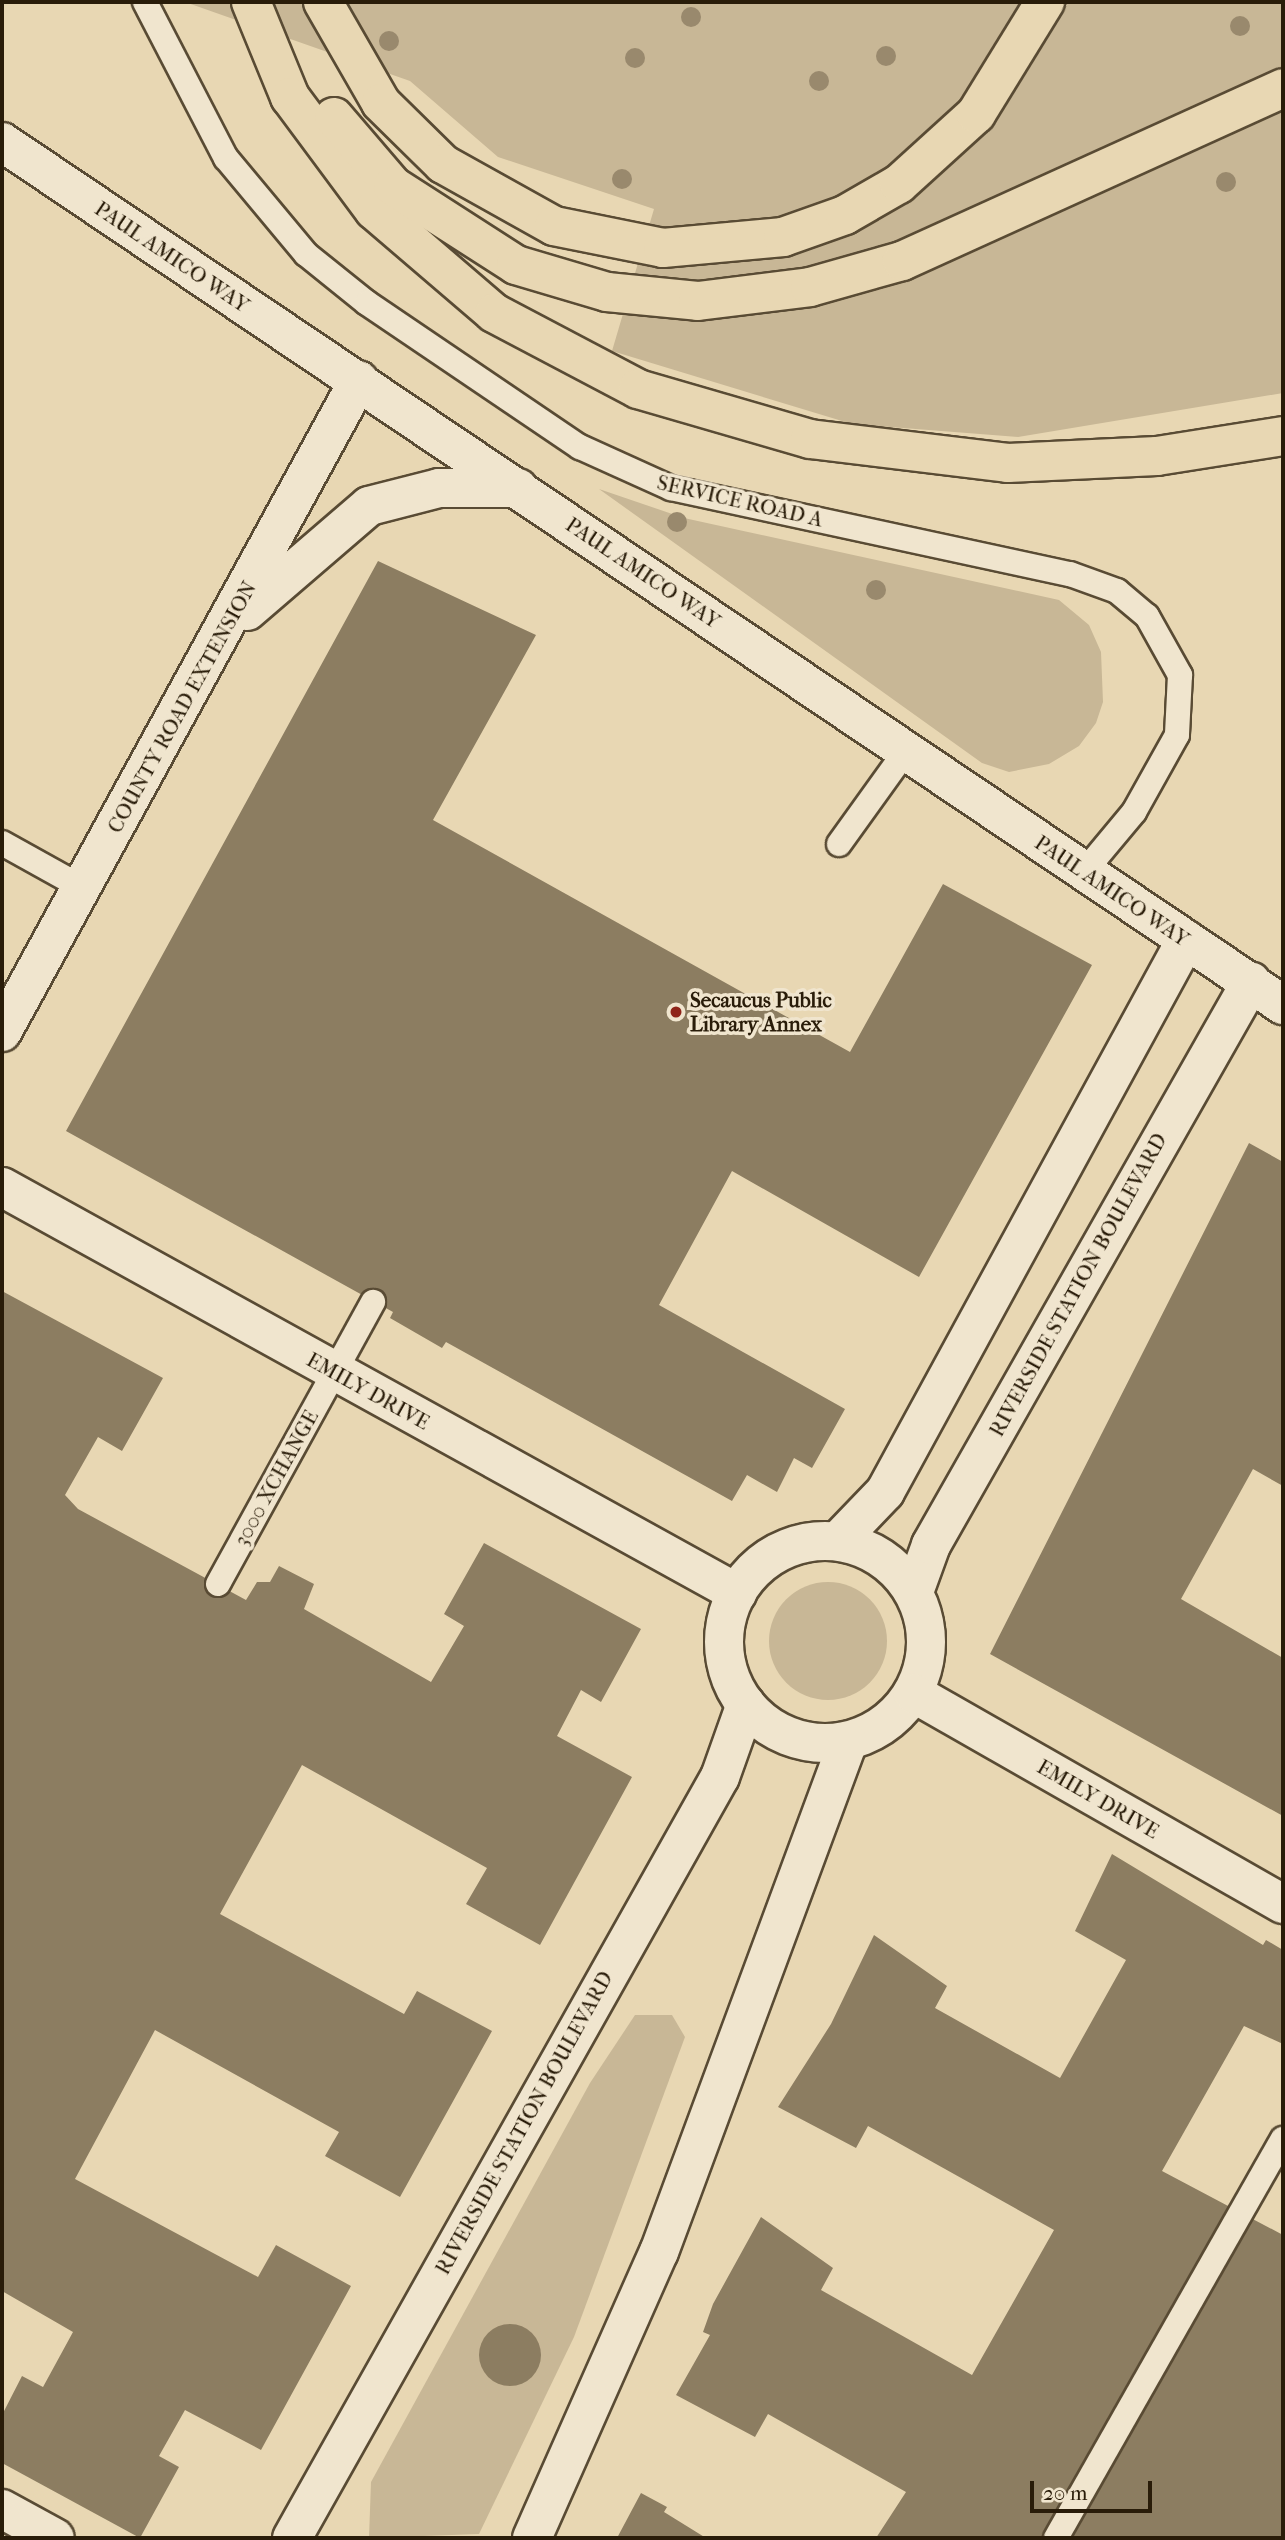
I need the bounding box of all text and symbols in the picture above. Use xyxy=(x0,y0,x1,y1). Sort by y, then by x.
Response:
street label: PAUL AMICO WAY xyxy=(90,196,254,318)
street label: SERVICE ROAD A xyxy=(655,470,825,532)
street label: PAUL AMICO WAY xyxy=(561,512,725,634)
street label: COUNTY ROAD EXTENSION xyxy=(102,577,262,837)
street label: PAUL AMICO WAY xyxy=(1030,830,1194,952)
place label: Secaucus Public Library Annex xyxy=(690,987,832,1037)
marker: Secaucus Public Library Annex xyxy=(668,1004,684,1020)
street label: RIVERSIDE STATION BOULEVARD xyxy=(984,1129,1172,1441)
street label: EMILY DRIVE xyxy=(302,1347,434,1435)
street label: 3000 XCHANGE xyxy=(228,1406,324,1550)
street label: EMILY DRIVE xyxy=(1033,1754,1163,1844)
street label: RIVERSIDE STATION BOULEVARD xyxy=(430,1967,618,2279)
scale bar xyxy=(1033,2466,1156,2510)
text: 20 m xyxy=(1043,2481,1087,2505)

